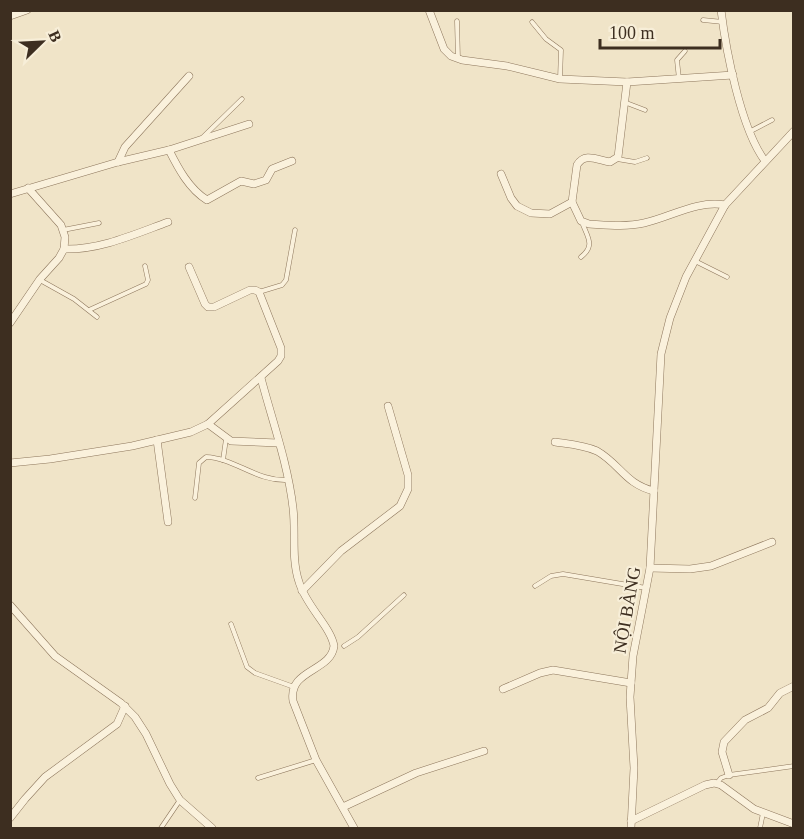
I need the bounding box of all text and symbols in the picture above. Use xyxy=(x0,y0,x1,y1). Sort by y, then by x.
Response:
north arrow xyxy=(12,12,72,72)
scale bar xyxy=(600,12,720,50)
text: 100 m xyxy=(609,23,655,43)
text: B xyxy=(45,28,65,45)
street label: NỘI BÀNG xyxy=(609,565,644,655)

